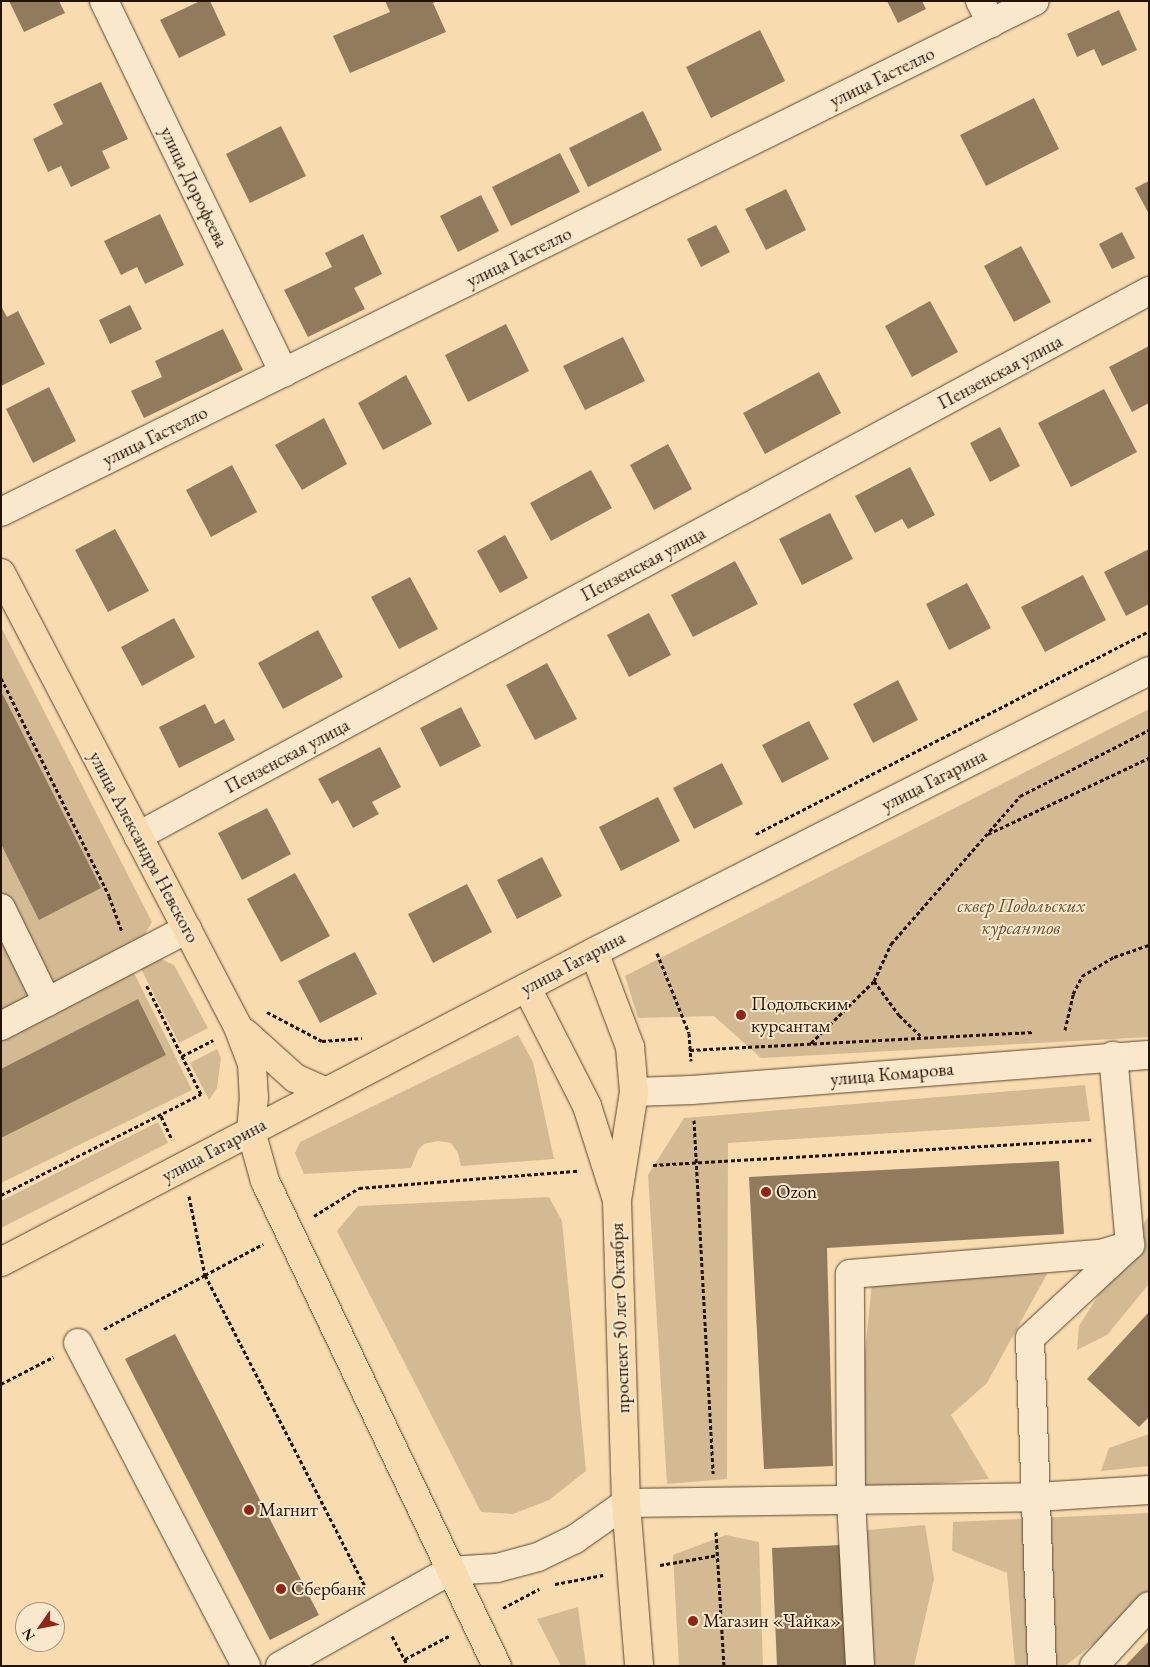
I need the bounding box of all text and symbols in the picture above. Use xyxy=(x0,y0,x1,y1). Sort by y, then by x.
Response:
street label: улица Гастелло xyxy=(826,42,938,112)
street label: улица Дорофеева xyxy=(155,123,233,251)
street label: улица Гастелло xyxy=(463,222,575,292)
street label: Пензенская улица xyxy=(934,330,1066,414)
street label: улица Гастелло xyxy=(99,401,211,471)
street label: Пензенская улица xyxy=(577,522,709,606)
street label: Пензенская улица xyxy=(221,714,353,798)
street label: улица Гагарина xyxy=(878,744,990,816)
street label: улица Александра Невского xyxy=(84,747,204,947)
park label: сквер Подольских курсантов xyxy=(957,895,1085,939)
street label: улица Гагарина xyxy=(517,926,629,1000)
place label: Подольским курсантам xyxy=(751,993,848,1037)
marker: Подольским курсантам xyxy=(735,1009,747,1021)
street label: улица Комарова xyxy=(829,1057,955,1091)
street label: улица Гагарина xyxy=(158,1113,270,1187)
place label: Ozon xyxy=(776,1181,817,1203)
marker: Ozon xyxy=(760,1186,772,1198)
street label: проспект 50 лет Октября xyxy=(605,1222,635,1414)
place label: Магнит xyxy=(259,1499,318,1521)
marker: Магнит xyxy=(243,1504,255,1516)
place label: Сбербанк xyxy=(291,1578,366,1600)
marker: Сбербанк xyxy=(275,1583,287,1595)
north arrow xyxy=(15,1602,65,1652)
place label: Магазин «Чайка» xyxy=(703,1610,841,1632)
marker: Магазин «Чайка» xyxy=(687,1615,699,1627)
text: N xyxy=(18,1625,39,1644)

